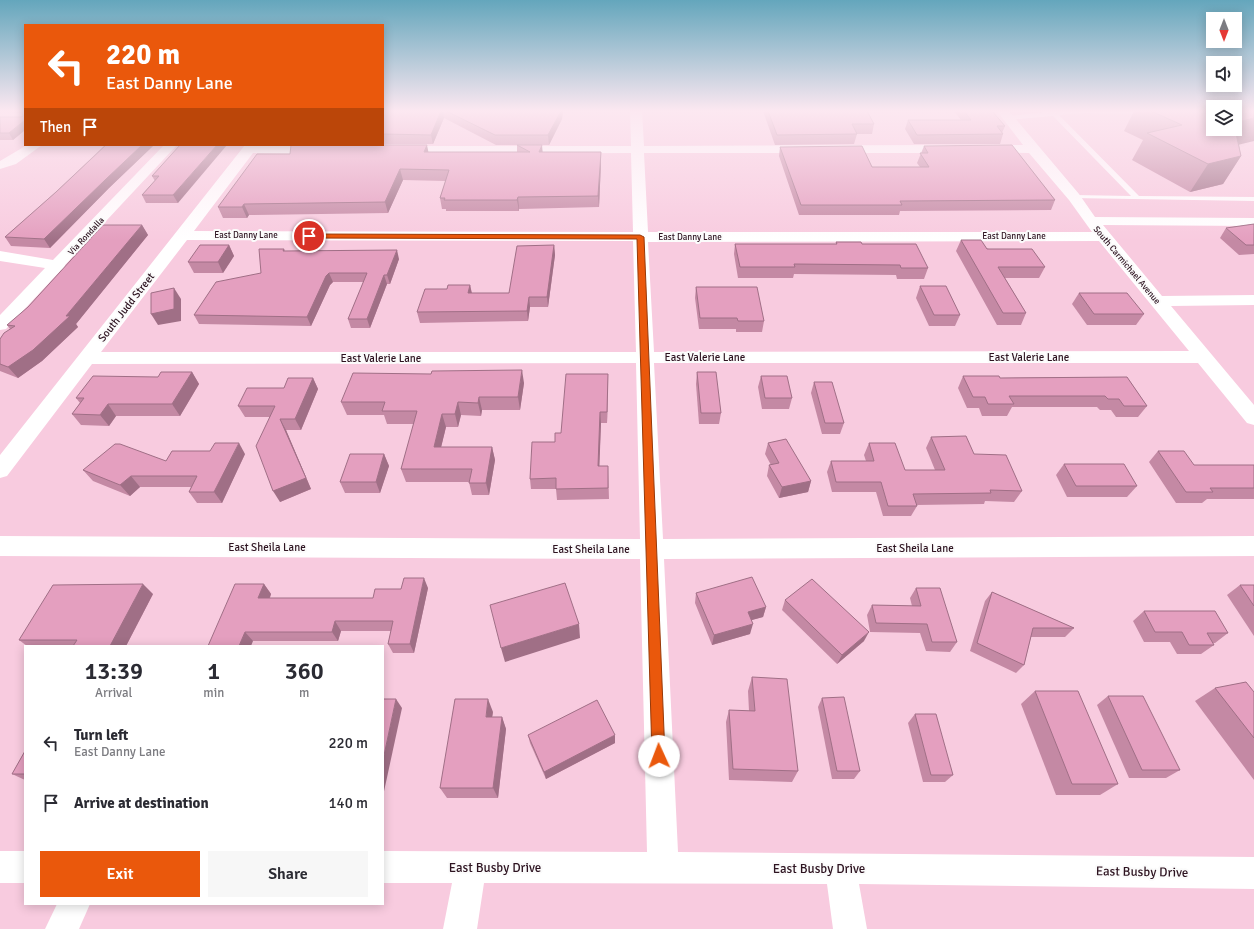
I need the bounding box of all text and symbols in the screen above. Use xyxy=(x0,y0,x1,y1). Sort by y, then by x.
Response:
north arrow xyxy=(1206,12,1242,48)
map controls xyxy=(1206,12,1242,136)
text: 220 m xyxy=(106,38,180,72)
icon: left xyxy=(40,40,92,92)
button: sound xyxy=(1206,56,1242,92)
text: East Danny Lane xyxy=(106,72,233,94)
button: layers xyxy=(1206,100,1242,136)
icon: arrive xyxy=(79,116,101,138)
text: Then xyxy=(40,118,71,136)
street label: Via Rondalla xyxy=(66,215,107,258)
pin xyxy=(292,219,326,253)
street label: South Carmichael Avenue xyxy=(1091,224,1163,307)
icon: arrive xyxy=(298,225,320,247)
street label: East Danny Lane xyxy=(214,230,278,241)
street label: East Danny Lane xyxy=(982,231,1046,242)
street label: East Danny Lane xyxy=(658,232,722,243)
street label: South Judd Street xyxy=(95,270,157,344)
street label: East Valerie Lane xyxy=(665,351,745,364)
street label: East Valerie Lane xyxy=(989,351,1069,364)
street label: East Valerie Lane xyxy=(341,352,421,365)
street label: East Sheila Lane xyxy=(228,541,306,554)
street label: East Sheila Lane xyxy=(876,542,954,555)
street label: East Sheila Lane xyxy=(552,543,630,556)
text: 13:39 xyxy=(84,656,143,686)
text: 1 xyxy=(207,656,220,686)
text: 360 xyxy=(285,656,324,686)
text: Arrival xyxy=(95,685,132,701)
text: min xyxy=(203,685,224,701)
text: m xyxy=(299,685,309,701)
text: Turn left xyxy=(74,726,128,744)
icon: left xyxy=(40,732,62,754)
text: 220 m xyxy=(328,734,368,752)
position arrow xyxy=(638,735,680,777)
text: East Danny Lane xyxy=(74,744,166,760)
icon: arrive xyxy=(40,792,62,814)
text: Arrive at destination xyxy=(74,794,209,812)
text: 140 m xyxy=(328,794,368,812)
button: Exit xyxy=(40,851,200,897)
button: Share xyxy=(208,851,368,897)
street label: East Busby Drive xyxy=(449,860,541,876)
street label: East Busby Drive xyxy=(773,861,865,877)
street label: East Busby Drive xyxy=(1096,863,1188,881)

